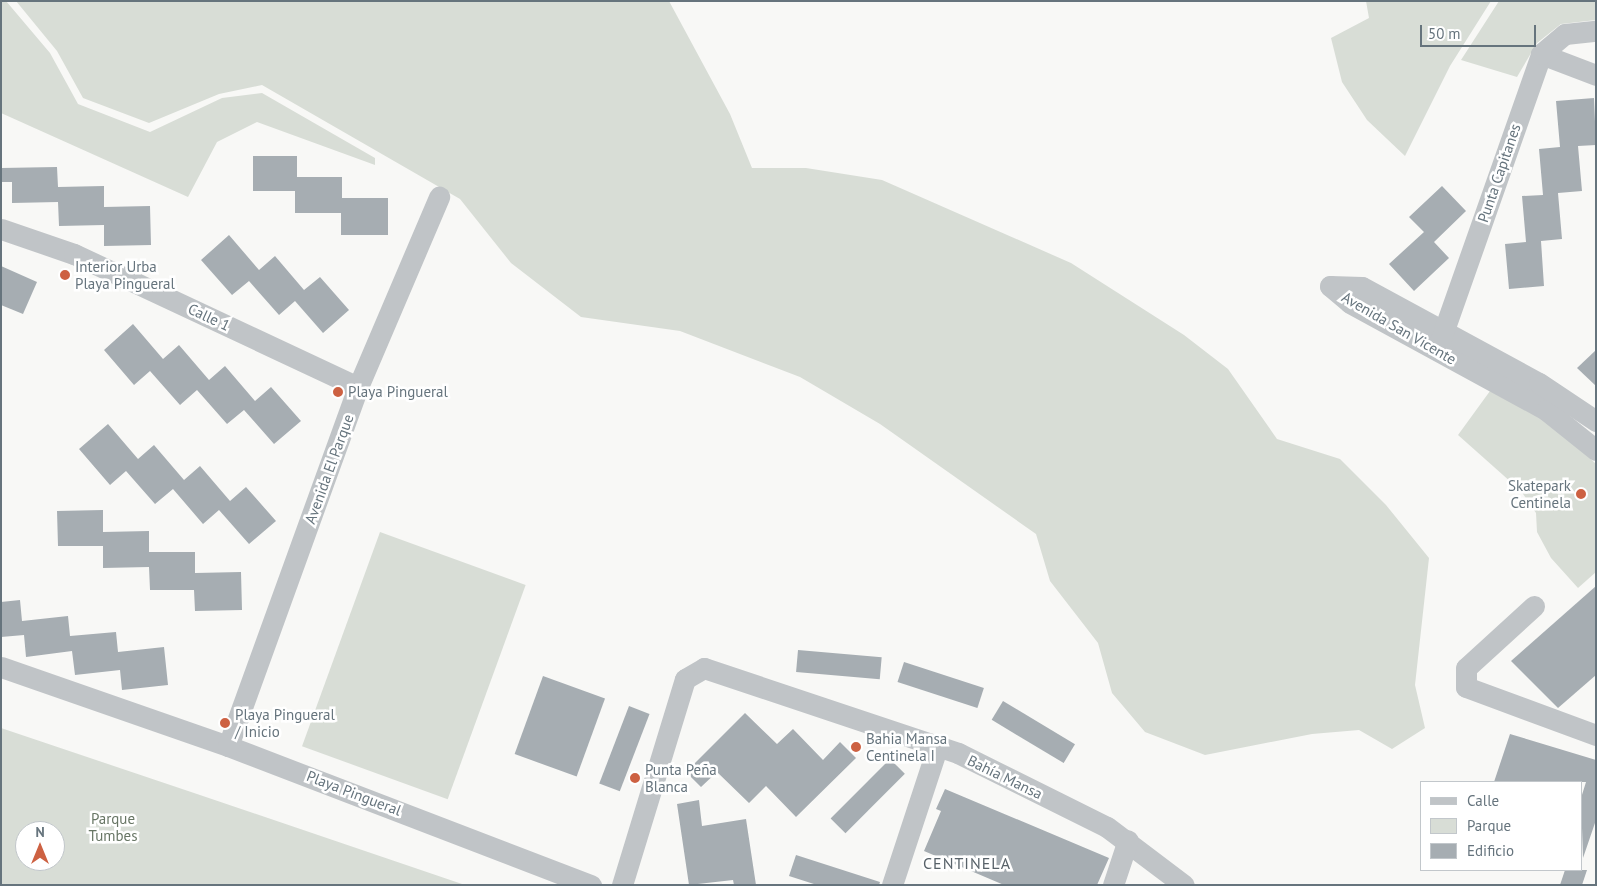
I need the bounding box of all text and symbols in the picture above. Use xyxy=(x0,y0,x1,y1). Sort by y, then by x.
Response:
scale bar xyxy=(1422,15,1538,47)
text: 50 m xyxy=(1428,24,1461,43)
street label: Punta Capitanes xyxy=(1474,121,1524,225)
place label: Interior Urba Playa Pingueral xyxy=(75,257,175,292)
marker: Interior Urba Playa Pingueral xyxy=(59,269,71,281)
street label: Avenida San Vicente xyxy=(1338,288,1460,368)
street label: Calle 1 xyxy=(185,299,233,335)
place label: Playa Pingueral xyxy=(348,383,448,401)
marker: Playa Pingueral xyxy=(332,386,344,398)
street label: Avenida El Parque xyxy=(301,412,357,526)
place label: Skatepark Centinela xyxy=(1508,476,1571,511)
marker: Skatepark Centinela xyxy=(1575,488,1587,500)
place label: Playa Pingueral / Inicio xyxy=(235,705,335,740)
marker: Playa Pingueral / Inicio xyxy=(219,717,231,729)
place label: Bahia Mansa Centinela I xyxy=(866,729,947,764)
marker: Bahia Mansa Centinela I xyxy=(850,741,862,753)
street label: Bahía Mansa xyxy=(965,751,1045,803)
place label: Punta Peña Blanca xyxy=(645,760,717,795)
street label: Playa Pingueral xyxy=(304,767,404,819)
marker: Punta Peña Blanca xyxy=(629,772,641,784)
legend xyxy=(1420,781,1582,871)
text: Calle xyxy=(1467,791,1499,810)
park label: Parque Tumbes xyxy=(88,809,138,844)
text: Parque xyxy=(1467,816,1511,835)
north arrow xyxy=(15,821,65,871)
text: N xyxy=(35,823,45,841)
text: Edificio xyxy=(1467,841,1514,860)
district label: CENTINELA xyxy=(922,853,1012,873)

